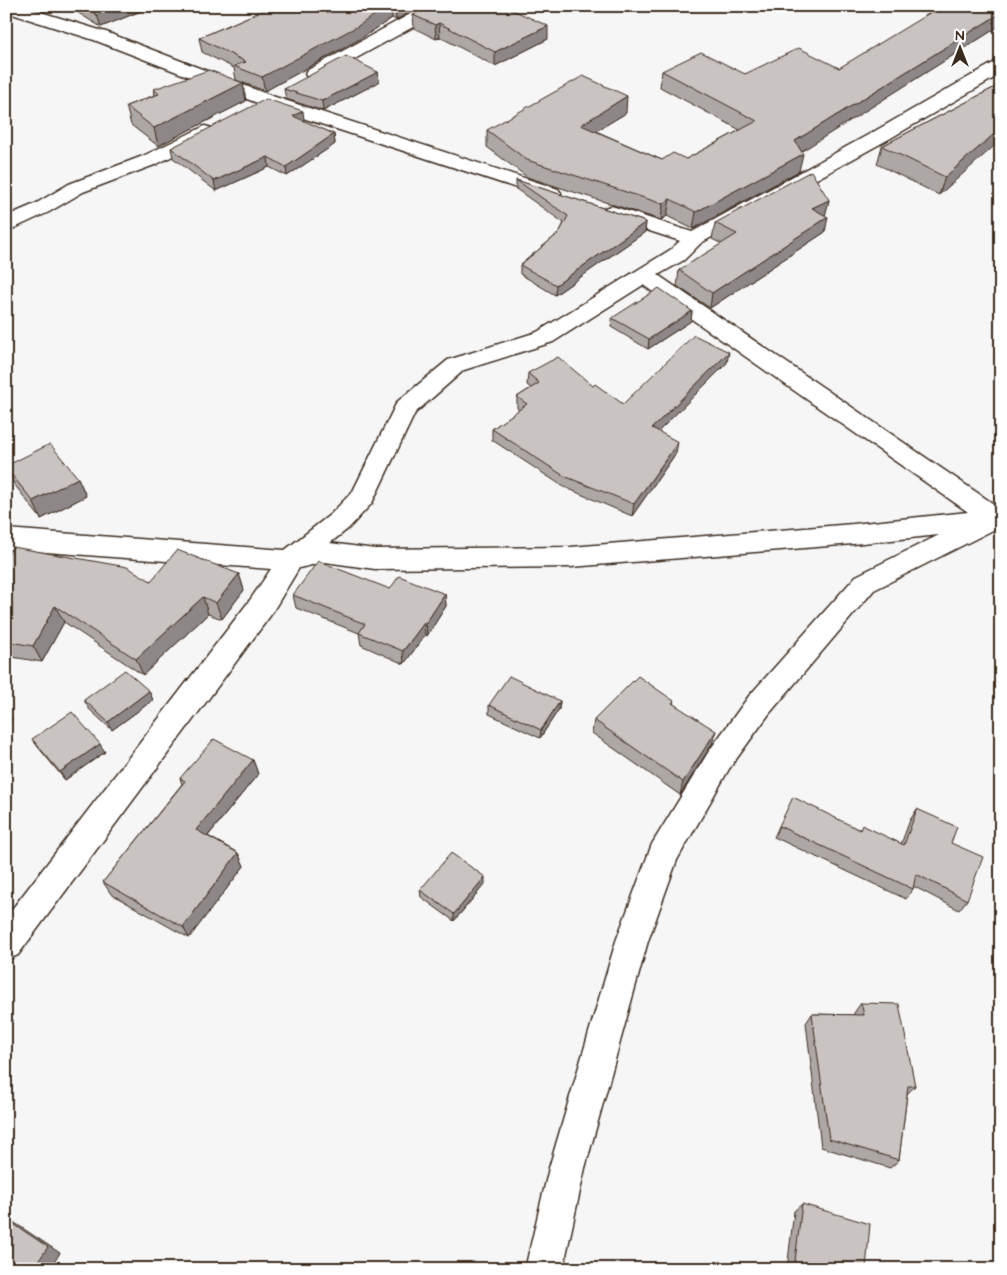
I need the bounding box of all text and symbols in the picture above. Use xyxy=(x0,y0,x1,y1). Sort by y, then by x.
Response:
north arrow xyxy=(934,22,984,72)
text: N xyxy=(956,26,965,46)

